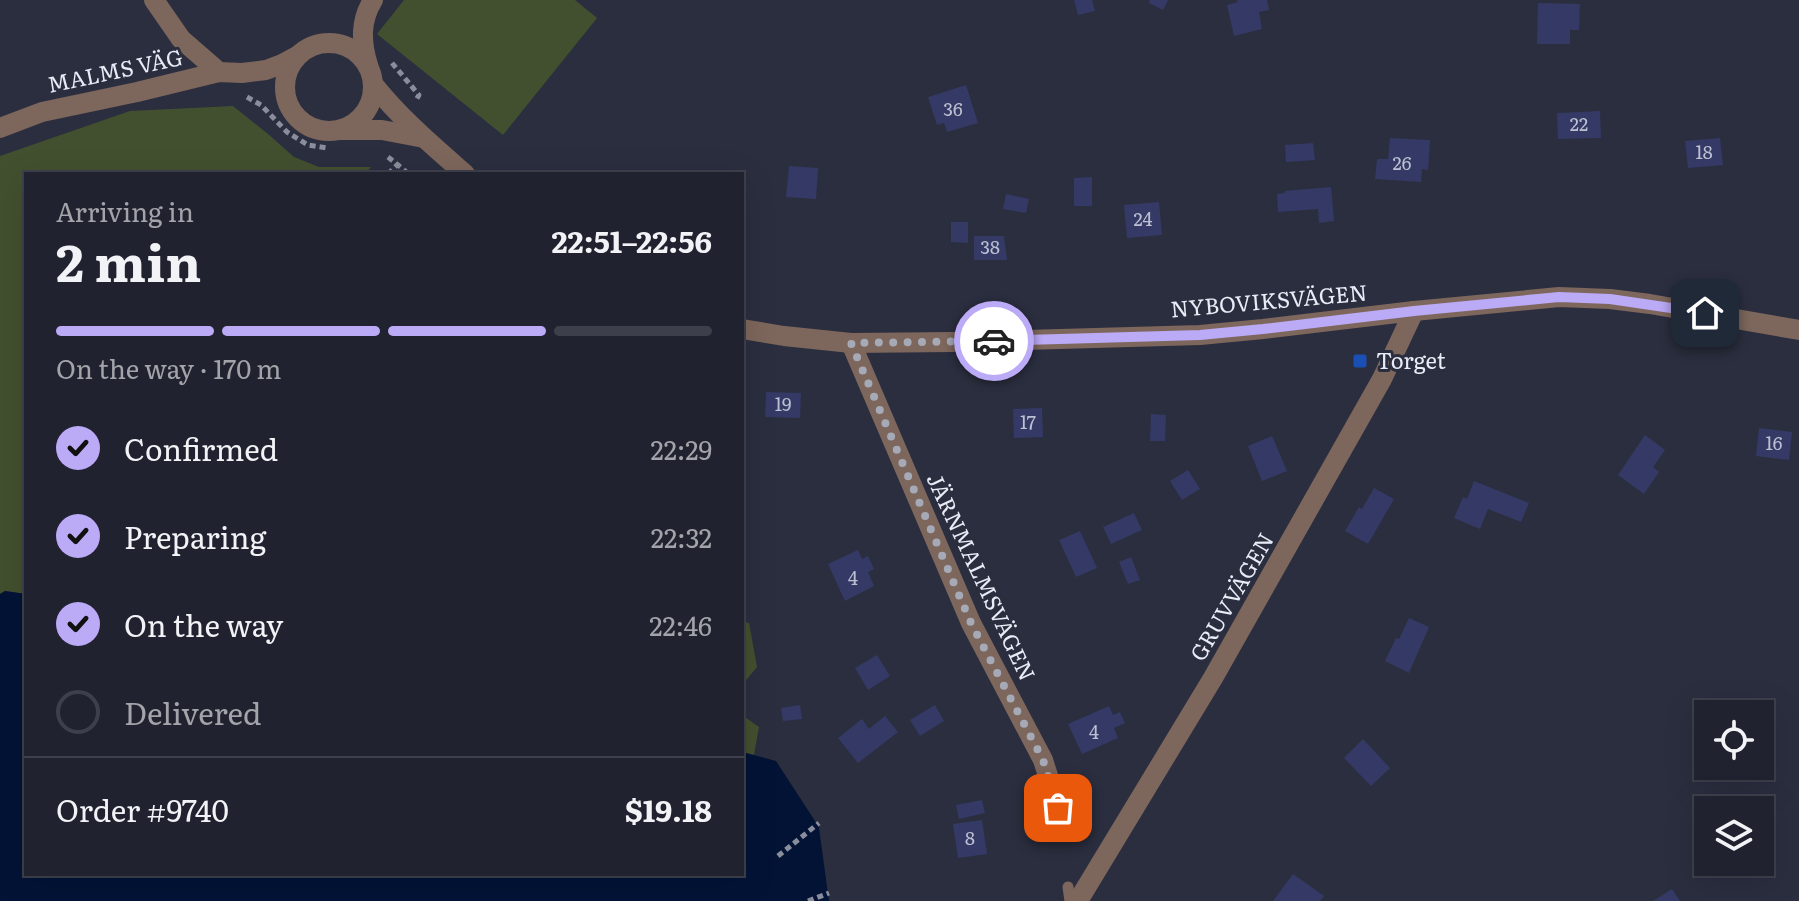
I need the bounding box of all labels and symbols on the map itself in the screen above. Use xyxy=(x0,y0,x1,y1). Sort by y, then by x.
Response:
street label: MALMS VÄG xyxy=(44,39,185,100)
house number: 36 xyxy=(943,95,963,122)
house number: 22 xyxy=(1570,110,1588,137)
house number: 18 xyxy=(1695,138,1713,165)
house number: 26 xyxy=(1393,149,1412,176)
house number: 24 xyxy=(1133,205,1153,232)
house number: 38 xyxy=(980,233,1000,260)
street label: NYBOVIKSVÄGEN xyxy=(1169,274,1369,325)
pin xyxy=(1671,279,1739,347)
courier xyxy=(954,301,1034,381)
place label: Torget xyxy=(1376,343,1446,376)
marker: Torget xyxy=(1351,352,1369,370)
house number: 19 xyxy=(775,390,791,417)
house number: 17 xyxy=(1020,408,1036,435)
house number: 16 xyxy=(1766,429,1783,456)
street label: JÄRNMALMSVÄGEN xyxy=(920,467,1045,686)
street label: GRUVVÄGEN xyxy=(1181,526,1281,667)
house number: 4 xyxy=(848,564,858,591)
house number: 4 xyxy=(1089,718,1099,745)
pin xyxy=(1024,774,1092,842)
house number: 8 xyxy=(965,824,975,851)

